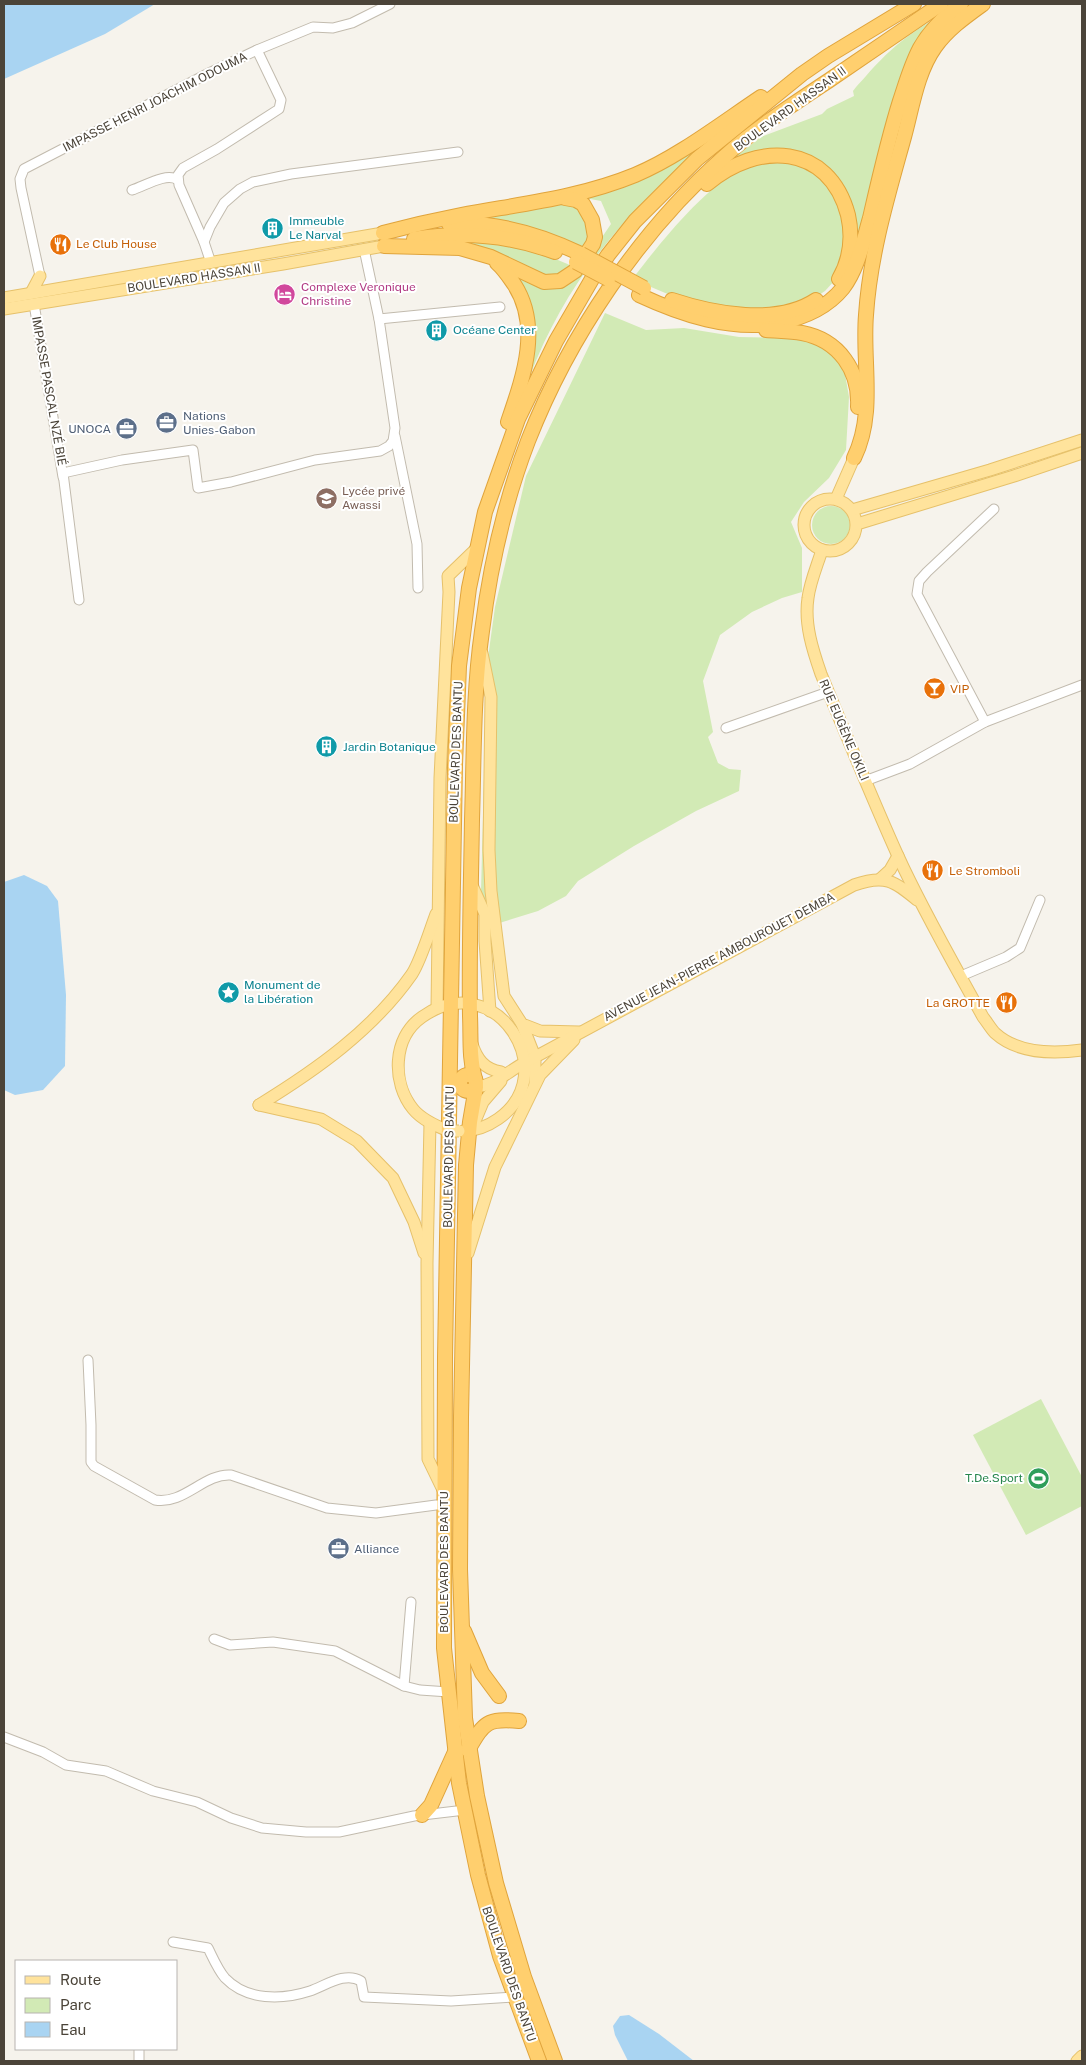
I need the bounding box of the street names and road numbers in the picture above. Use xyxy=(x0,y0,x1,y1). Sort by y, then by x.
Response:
street label: IMPASSE HENRI JOACHIM ODOUMA xyxy=(61,49,250,155)
street label: BOULEVARD HASSAN II xyxy=(731,64,849,154)
street label: BOULEVARD HASSAN II xyxy=(126,261,262,295)
street label: IMPASSE PASCAL NZÉ BIÉ xyxy=(29,315,69,467)
street label: RUE EUGÈNE OKILI xyxy=(816,677,872,783)
street label: BOULEVARD DES BANTU xyxy=(447,681,465,823)
street label: AVENUE JEAN-PIERRE AMBOUROUET DEMBA xyxy=(601,890,837,1024)
street label: BOULEVARD DES BANTU xyxy=(441,1086,457,1228)
street label: BOULEVARD DES BANTU xyxy=(437,1491,451,1633)
street label: BOULEVARD DES BANTU xyxy=(479,1905,539,2043)

